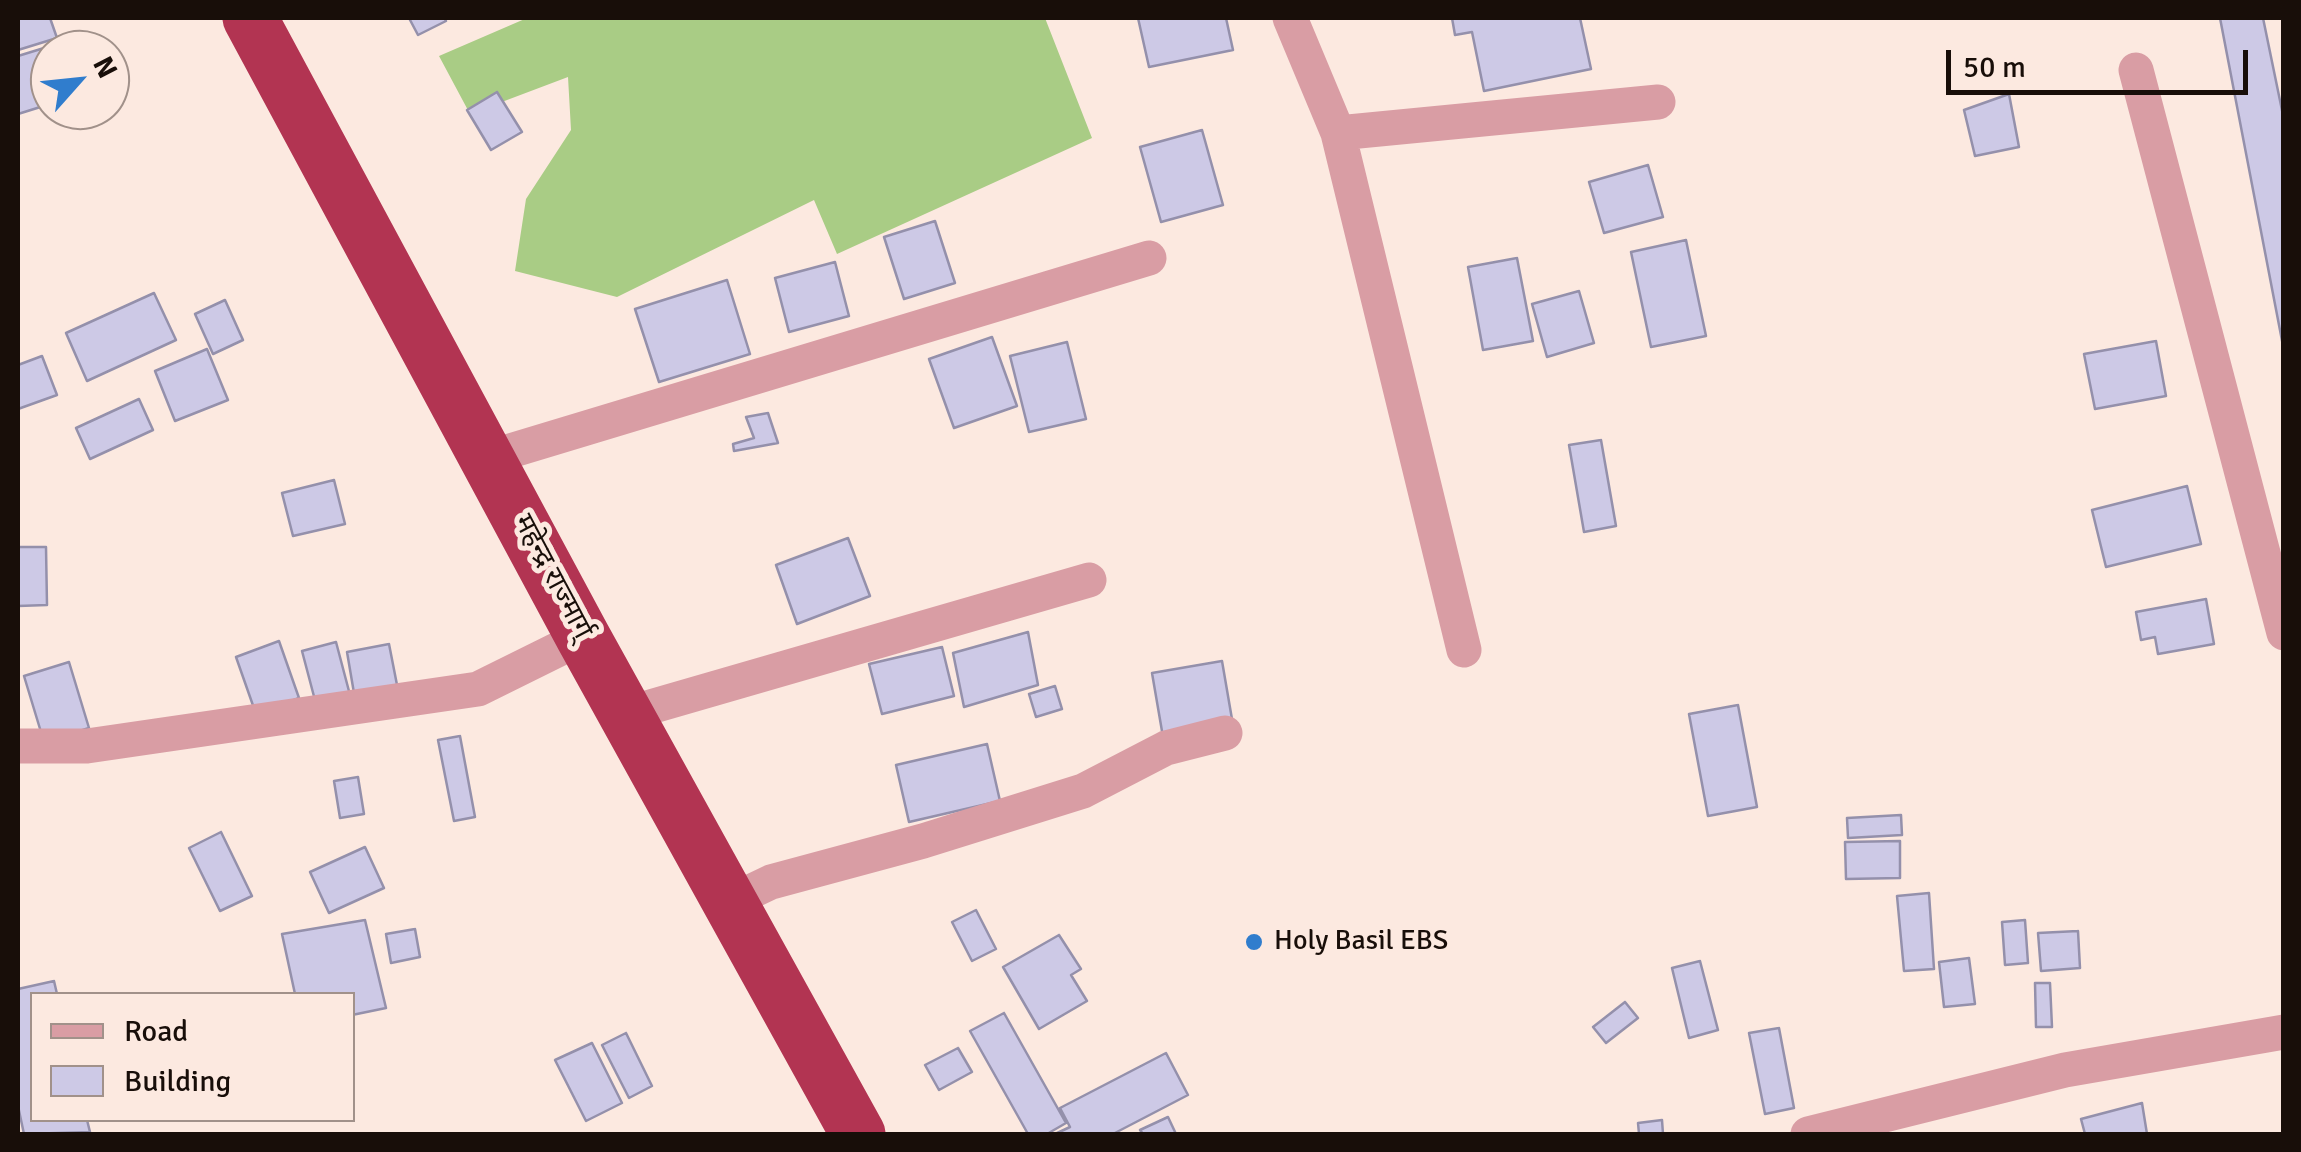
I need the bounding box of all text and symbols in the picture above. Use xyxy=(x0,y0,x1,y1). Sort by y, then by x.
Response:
north arrow xyxy=(30,30,130,130)
scale bar xyxy=(1951,30,2254,92)
text: 50 m xyxy=(1963,49,2026,86)
text: N xyxy=(85,51,125,84)
street label: महेन्द्र राज्मार्ग् xyxy=(505,509,599,645)
place label: Holy Basil EBS xyxy=(1274,925,1448,959)
marker: Holy Basil EBS xyxy=(1243,931,1265,953)
legend xyxy=(30,992,355,1122)
text: Road xyxy=(124,1013,188,1050)
text: Building xyxy=(124,1063,231,1100)

